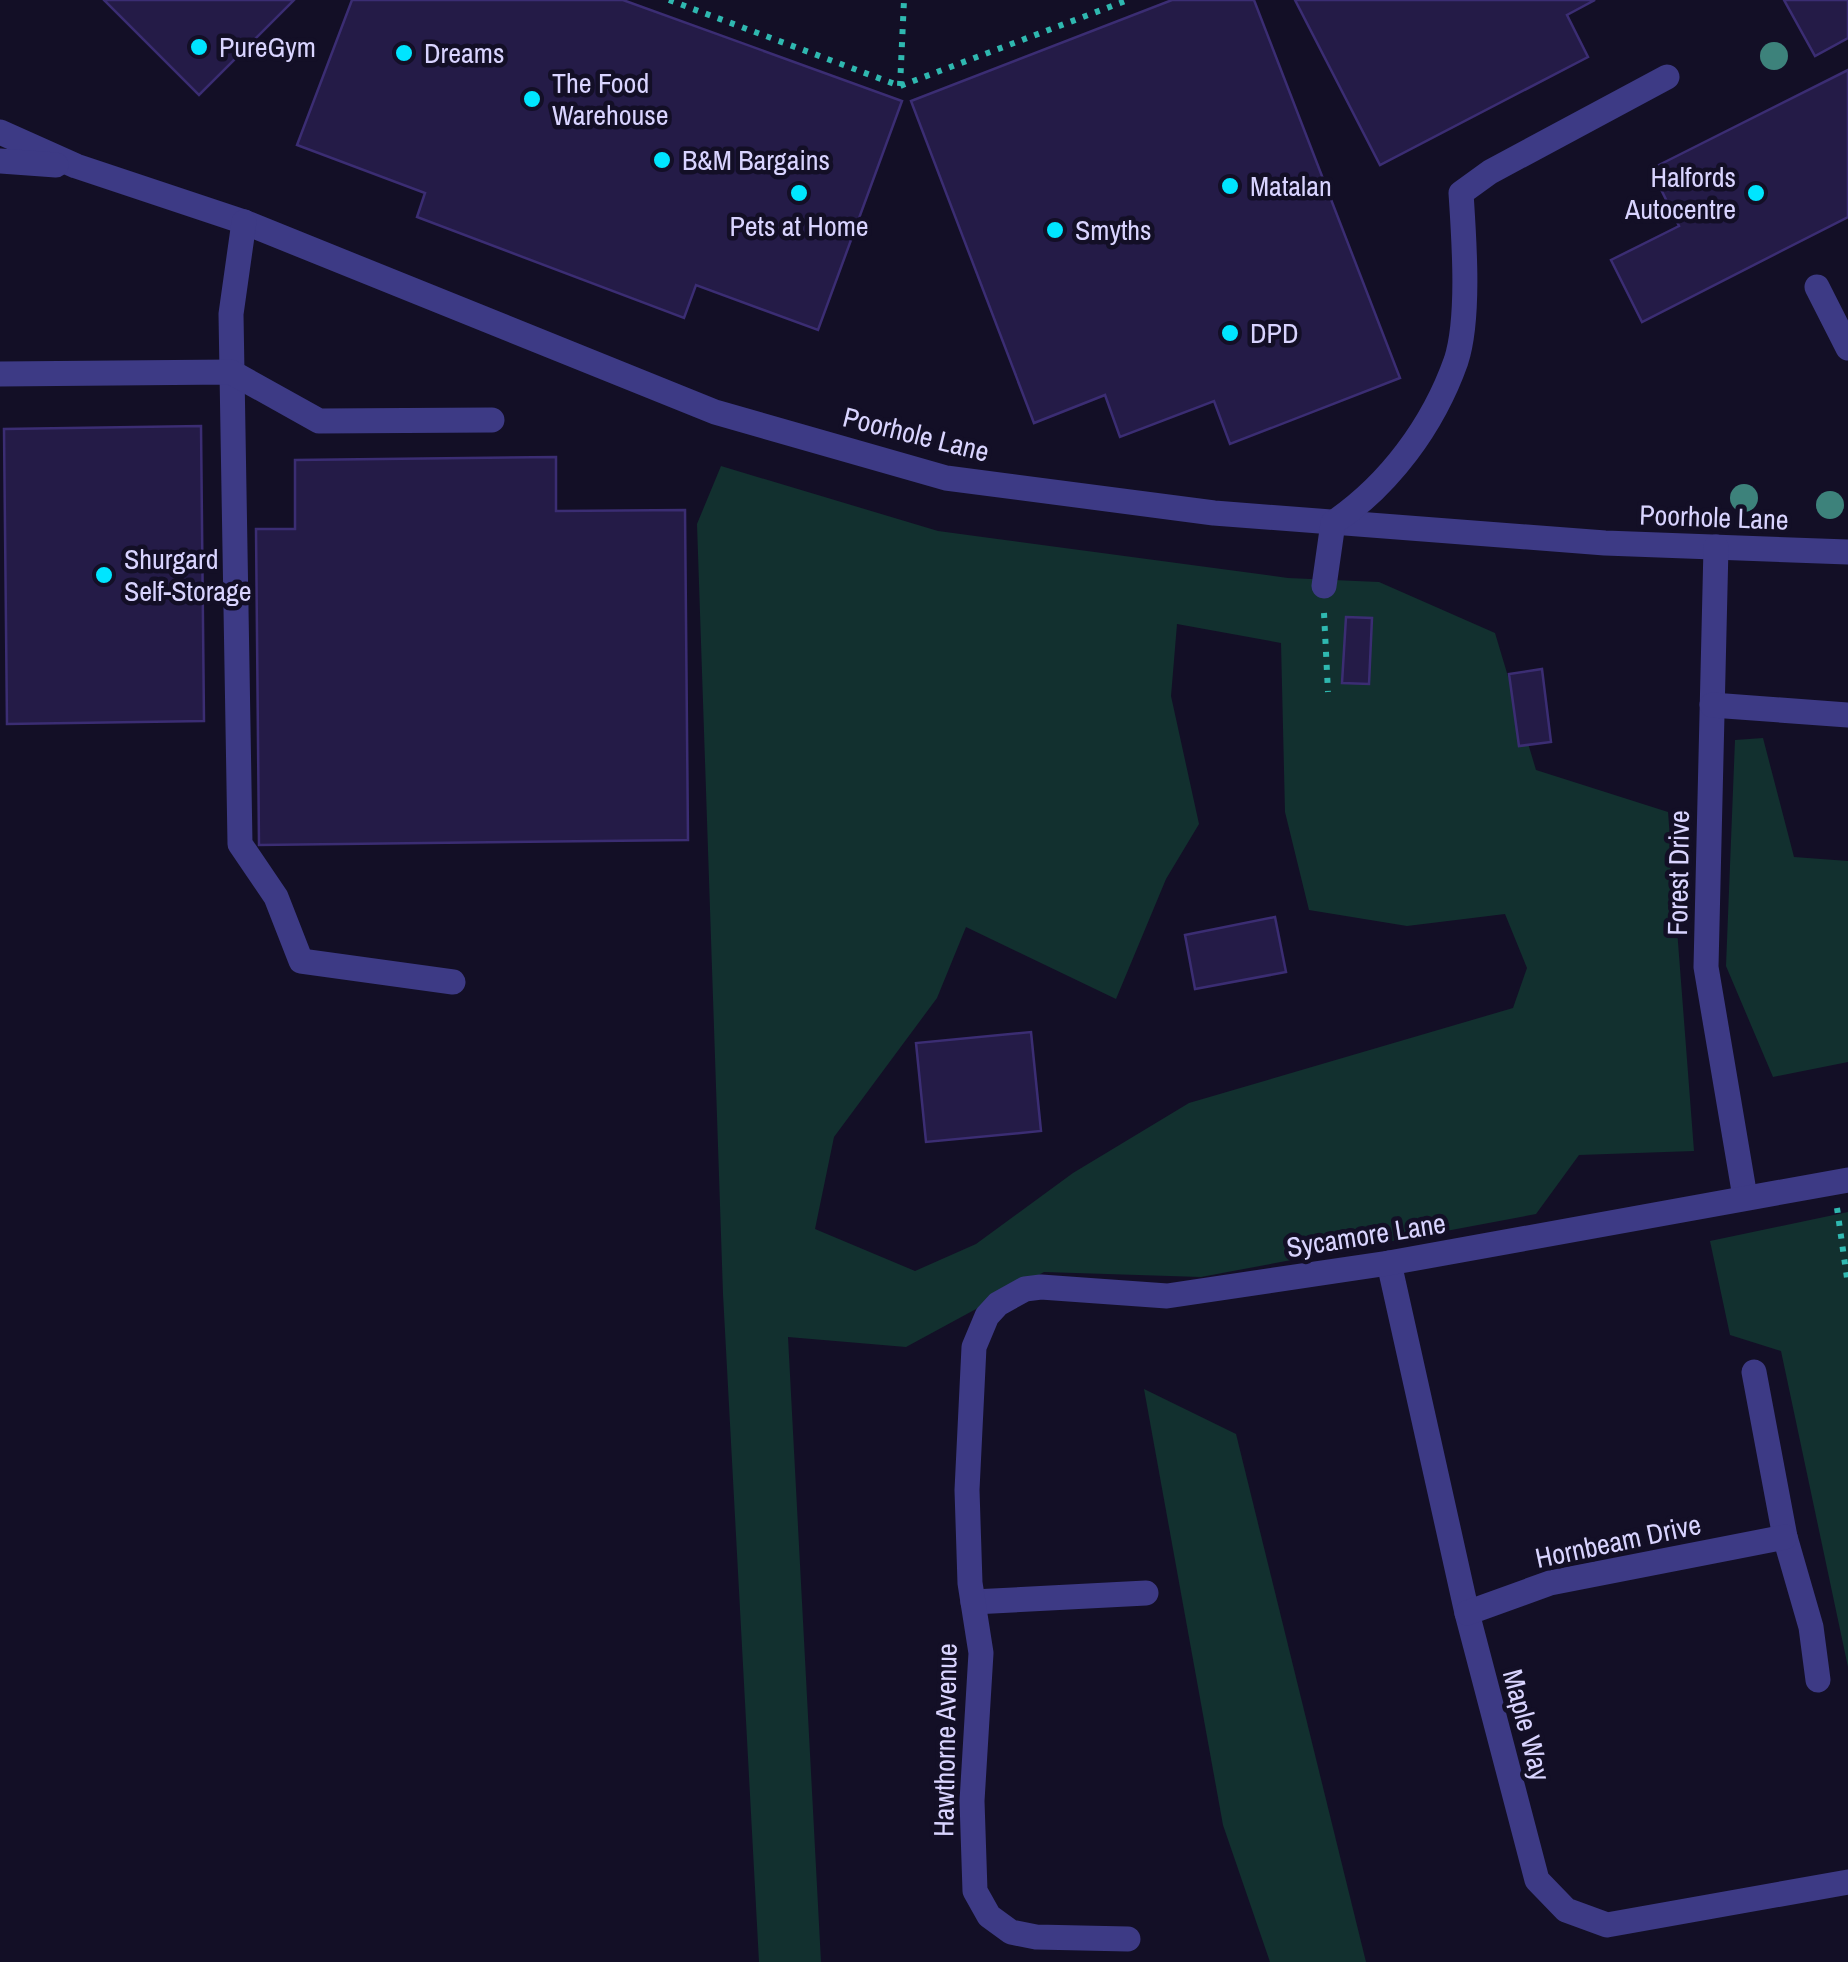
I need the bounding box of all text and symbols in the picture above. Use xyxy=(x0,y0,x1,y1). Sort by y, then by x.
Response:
place label: PureGym xyxy=(219,28,316,66)
place label: Dreams xyxy=(424,34,504,72)
marker: PureGym xyxy=(188,36,210,58)
marker: Dreams xyxy=(393,42,415,64)
place label: The Food Warehouse xyxy=(552,64,669,134)
marker: The Food Warehouse xyxy=(521,88,543,110)
place label: B&M Bargains xyxy=(682,141,830,179)
marker: B&M Bargains xyxy=(651,149,673,171)
place label: Halfords Autocentre xyxy=(1624,158,1736,228)
place label: Matalan xyxy=(1250,167,1332,205)
marker: Matalan xyxy=(1219,175,1241,197)
marker: Pets at Home xyxy=(788,182,810,204)
marker: Halfords Autocentre xyxy=(1745,182,1767,204)
place label: Pets at Home xyxy=(729,207,869,245)
place label: Smyths xyxy=(1075,211,1152,249)
marker: Smyths xyxy=(1044,219,1066,241)
place label: DPD xyxy=(1250,314,1298,352)
marker: DPD xyxy=(1219,322,1241,344)
street label: Poorhole Lane xyxy=(839,397,993,471)
street label: Poorhole Lane xyxy=(1639,495,1789,539)
place label: Shurgard Self-Storage xyxy=(124,540,252,610)
marker: Shurgard Self-Storage xyxy=(93,564,115,586)
street label: Forest Drive xyxy=(1658,810,1698,936)
street label: Sycamore Lane xyxy=(1284,1204,1448,1266)
street label: Hornbeam Drive xyxy=(1532,1505,1704,1577)
street label: Hawthorne Avenue xyxy=(924,1643,966,1837)
street label: Maple Way xyxy=(1494,1665,1560,1785)

